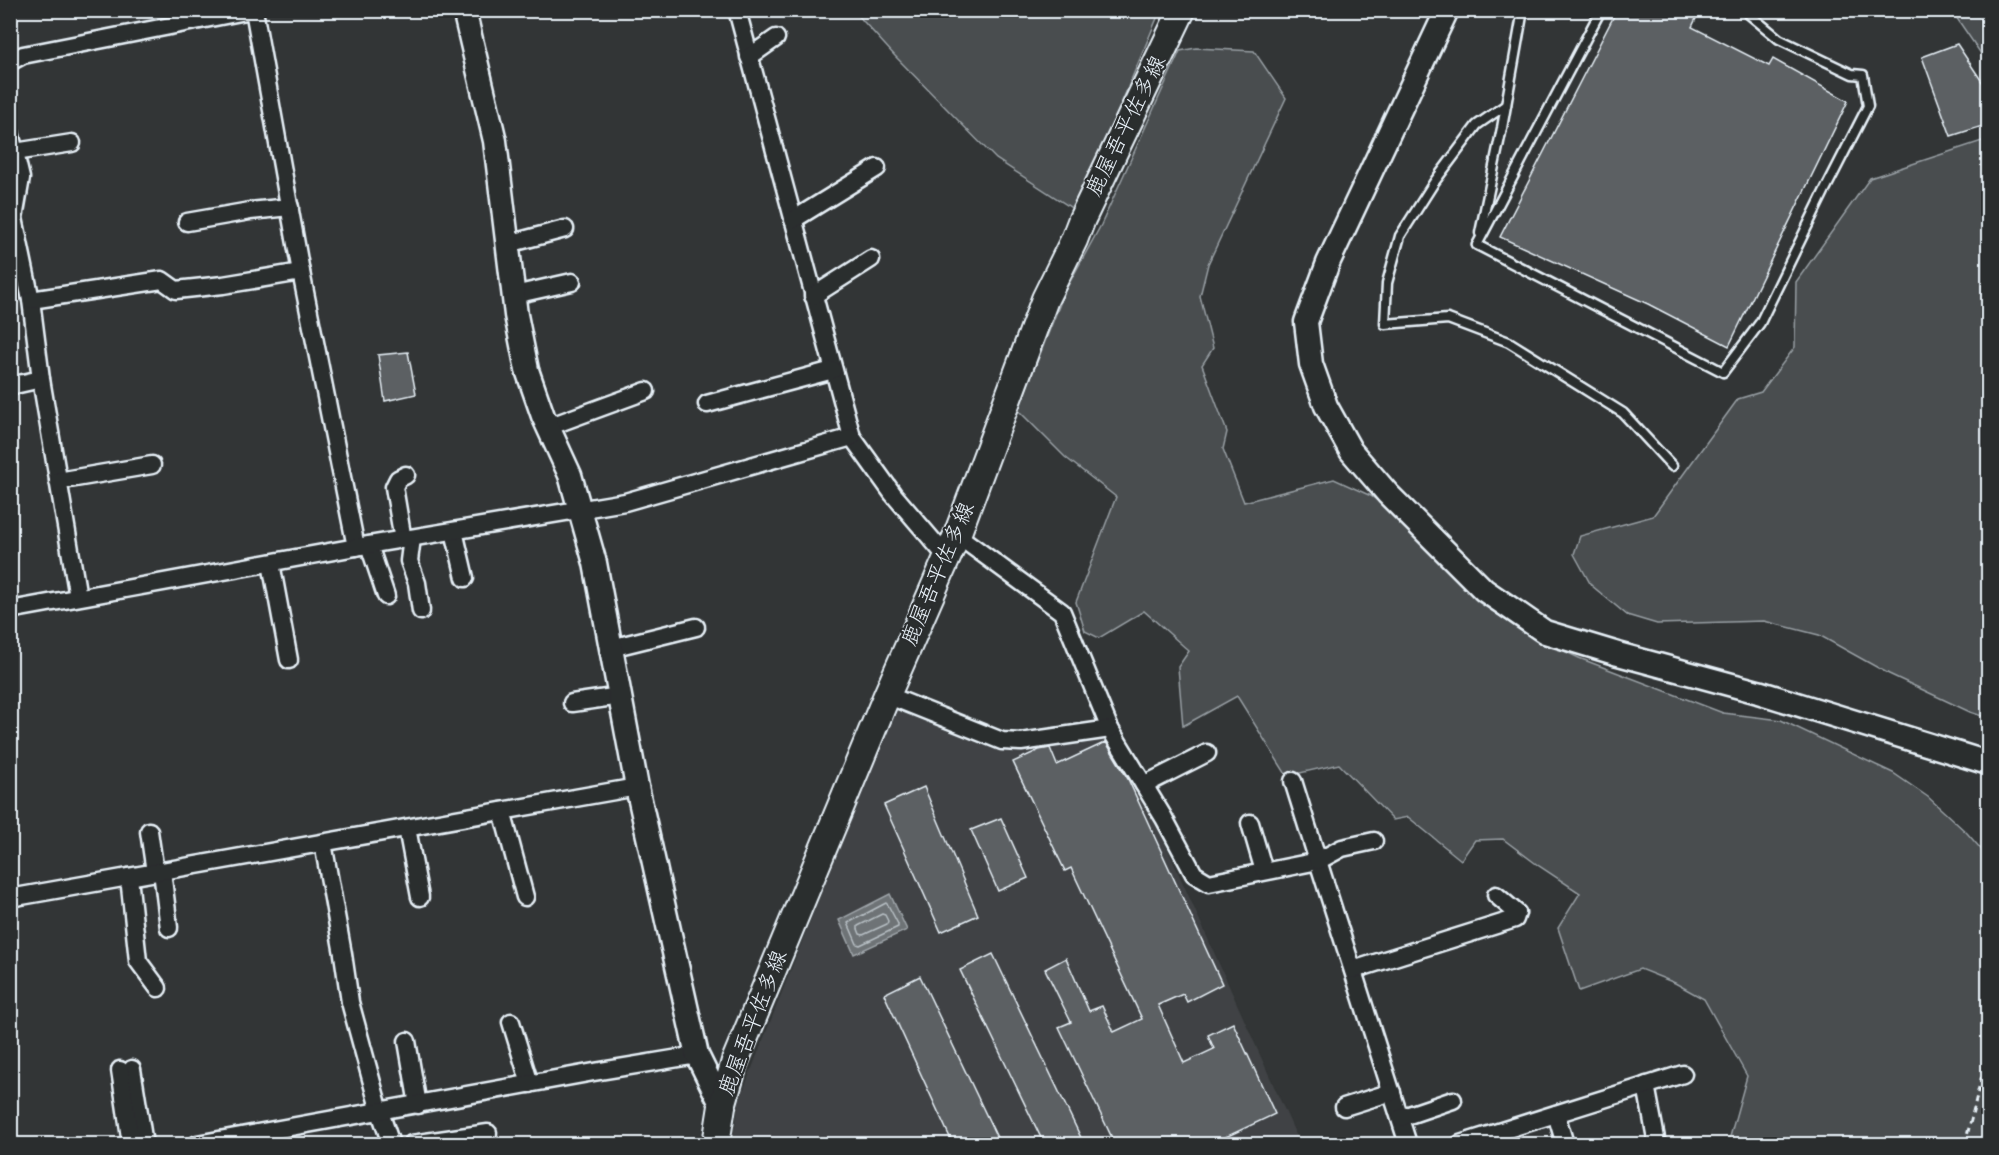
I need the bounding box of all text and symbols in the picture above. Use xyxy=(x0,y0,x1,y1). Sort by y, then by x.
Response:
street label: 鹿屋吾平佐多線 xyxy=(1078,50,1174,202)
street label: 鹿屋吾平佐多線 xyxy=(894,497,982,651)
street label: 鹿屋吾平佐多線 xyxy=(711,946,795,1100)

